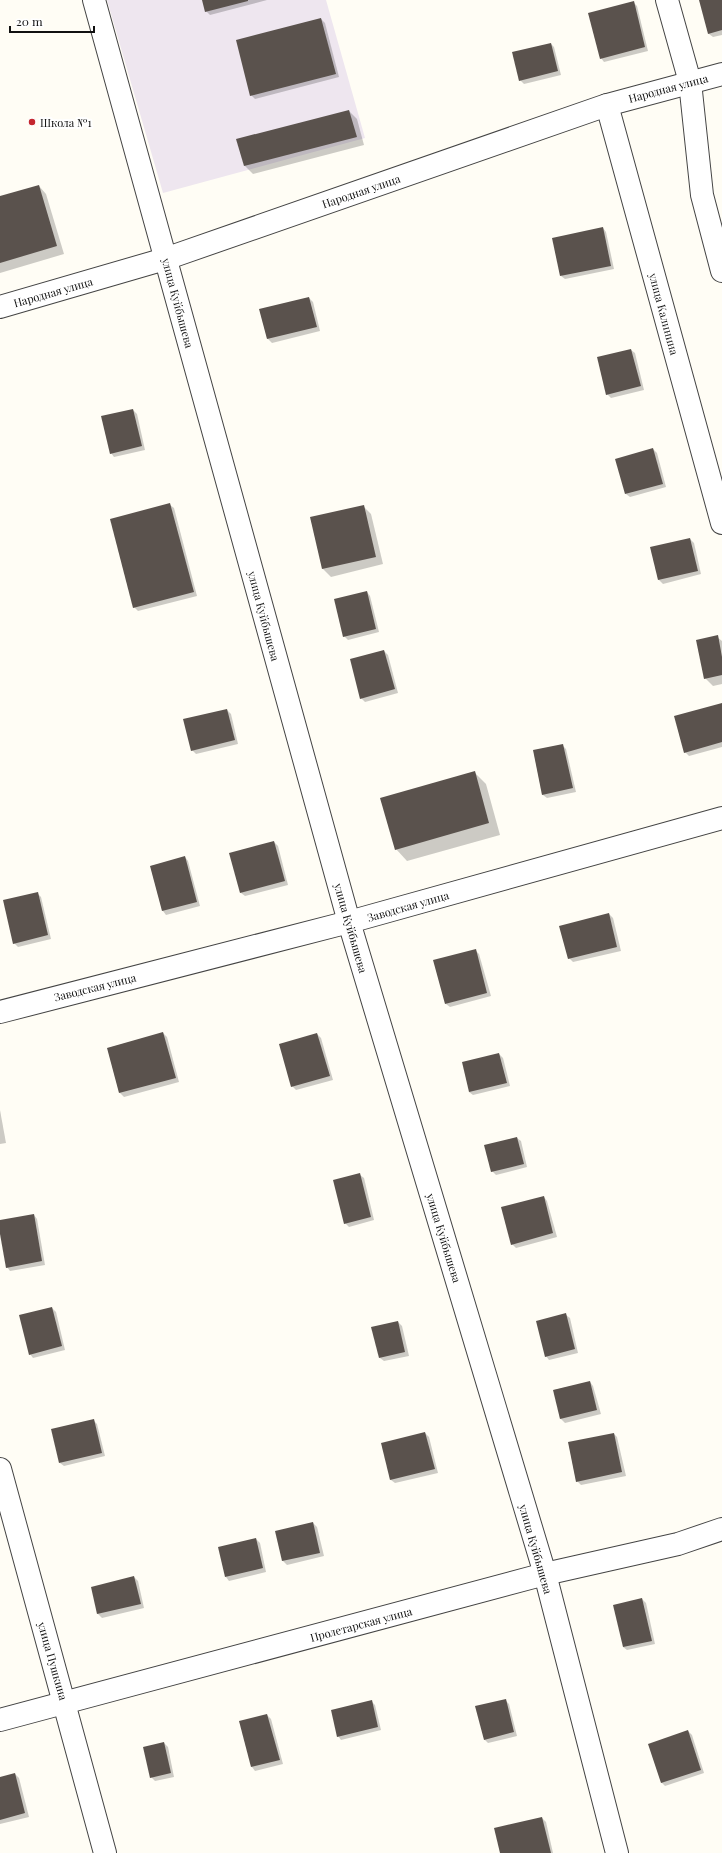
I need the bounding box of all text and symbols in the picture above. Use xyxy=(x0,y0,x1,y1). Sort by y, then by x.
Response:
scale bar xyxy=(10,8,94,34)
text: 20 m xyxy=(16,13,43,29)
street label: Народная улица xyxy=(627,70,710,106)
place label: Школа №1 xyxy=(40,115,92,130)
marker: Школа №1 xyxy=(27,117,37,127)
street label: Народная улица xyxy=(320,170,403,211)
street label: улица Куйбышева xyxy=(159,255,197,350)
street label: улица Калинина xyxy=(646,270,682,357)
street label: Народная улица xyxy=(12,273,95,310)
street label: улица Куйбышева xyxy=(245,568,283,663)
street label: улица Куйбышева xyxy=(331,880,371,975)
street label: Заводская улица xyxy=(365,887,451,925)
street label: Заводская улица xyxy=(52,969,138,1004)
street label: улица Куйбышева xyxy=(423,1191,465,1285)
street label: улица Куйбышева xyxy=(516,1501,556,1596)
street label: Пролетарская улица xyxy=(308,1603,414,1645)
street label: улица Пушкина xyxy=(34,1619,71,1702)

